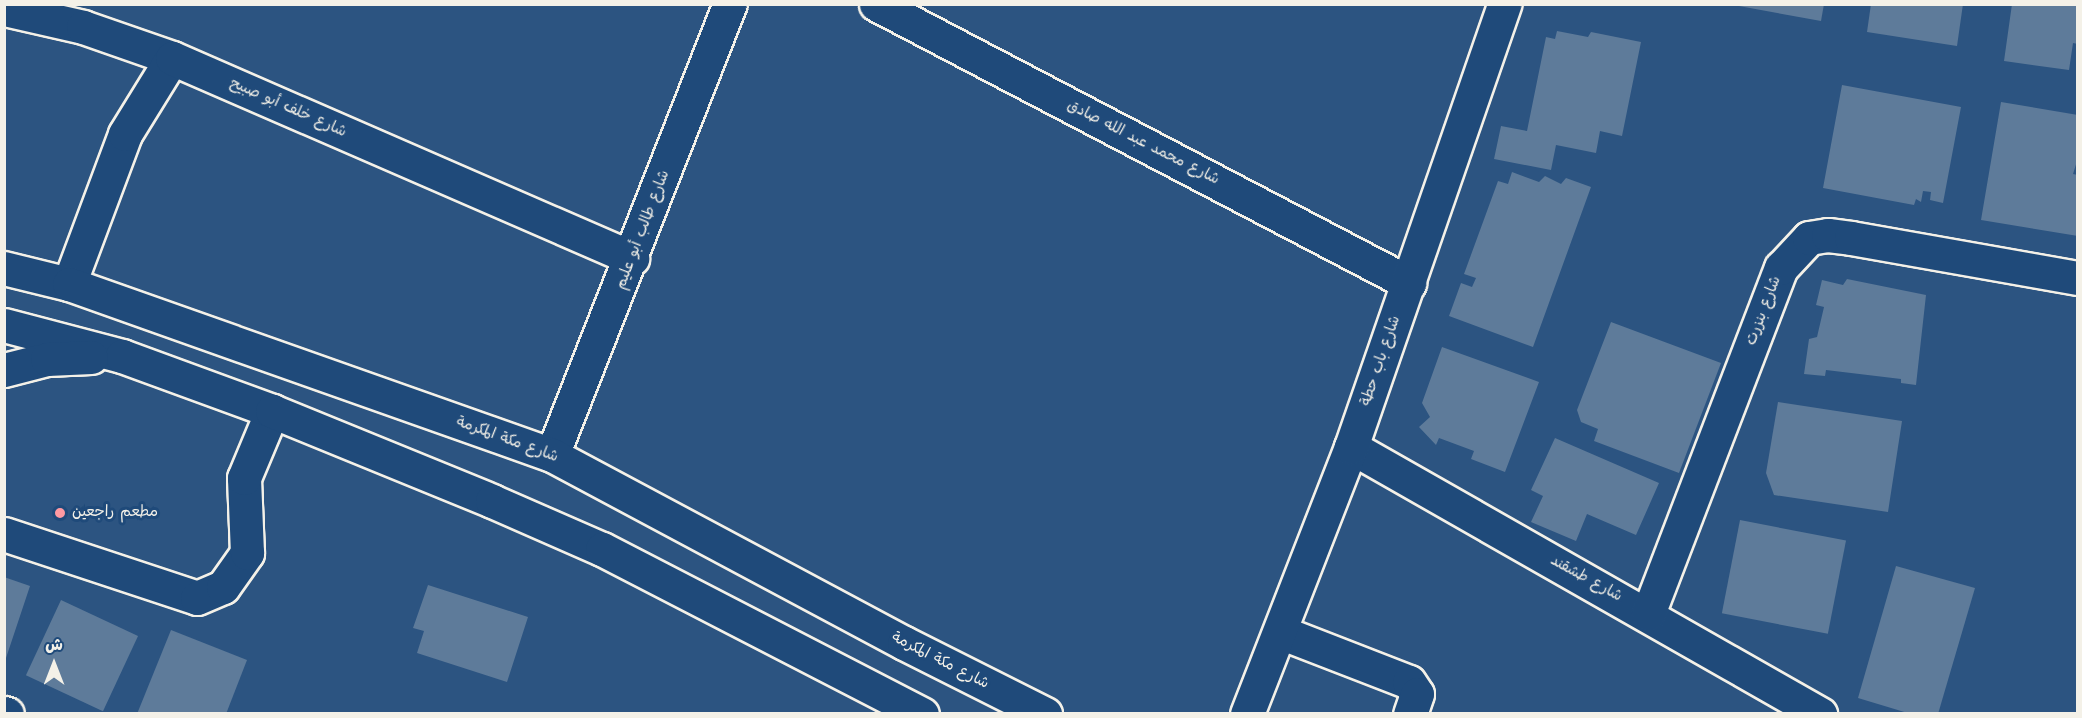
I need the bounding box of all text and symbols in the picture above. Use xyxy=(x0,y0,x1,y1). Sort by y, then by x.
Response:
street label: شارع خلف أبو صبيح xyxy=(227,74,349,142)
street label: شارع محمد عبد الله صادق xyxy=(1064,97,1222,189)
street label: شارع طالب أبو عليم xyxy=(612,168,674,292)
street label: شارع بنزرت xyxy=(1743,274,1785,348)
street label: شارع باب حطة xyxy=(1357,314,1405,408)
street label: شارع مكة المكرمة xyxy=(454,413,560,467)
place label: مطعم راجعين xyxy=(72,504,158,522)
marker: مطعم راجعين xyxy=(53,506,67,520)
street label: شارع طشقند xyxy=(1547,552,1625,606)
street label: شارع مكة المكرمة xyxy=(888,629,992,693)
text: ش xyxy=(45,633,63,658)
north arrow xyxy=(24,634,84,694)

